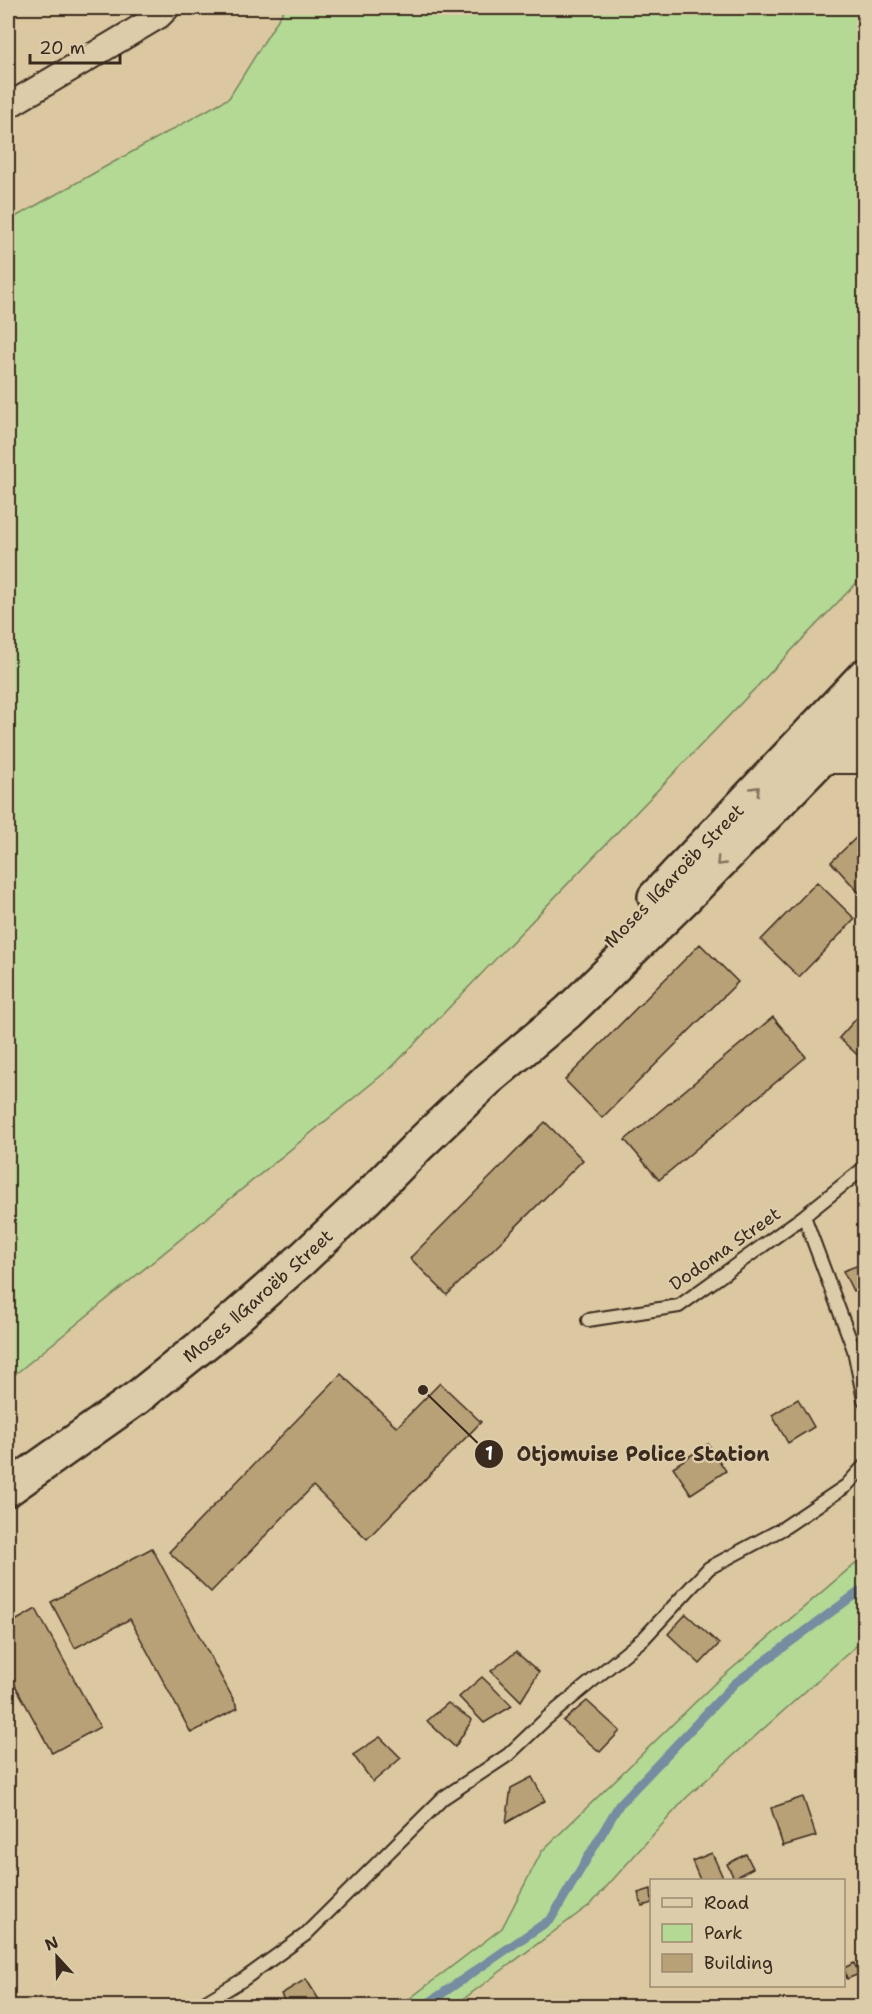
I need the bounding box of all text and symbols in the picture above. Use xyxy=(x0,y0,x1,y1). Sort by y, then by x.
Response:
scale bar xyxy=(30,27,120,65)
text: 20 m xyxy=(39,36,85,60)
one-way arrow xyxy=(748,786,759,797)
street label: Moses ǁGaroëb Street xyxy=(599,799,749,953)
one-way arrow xyxy=(717,854,728,865)
street label: Dodoma Street xyxy=(665,1202,785,1296)
street label: Moses ǁGaroëb Street xyxy=(178,1224,338,1368)
callout: Otjomuise Police Station xyxy=(474,1435,782,1473)
text: Otjomuise Police Station xyxy=(516,1441,770,1467)
text: 1 xyxy=(485,1442,493,1466)
legend xyxy=(650,1879,845,1987)
text: Road xyxy=(704,1891,749,1915)
text: Park xyxy=(704,1921,743,1945)
north arrow xyxy=(27,1927,87,1987)
text: N xyxy=(42,1931,61,1956)
text: Building xyxy=(704,1951,773,1975)

